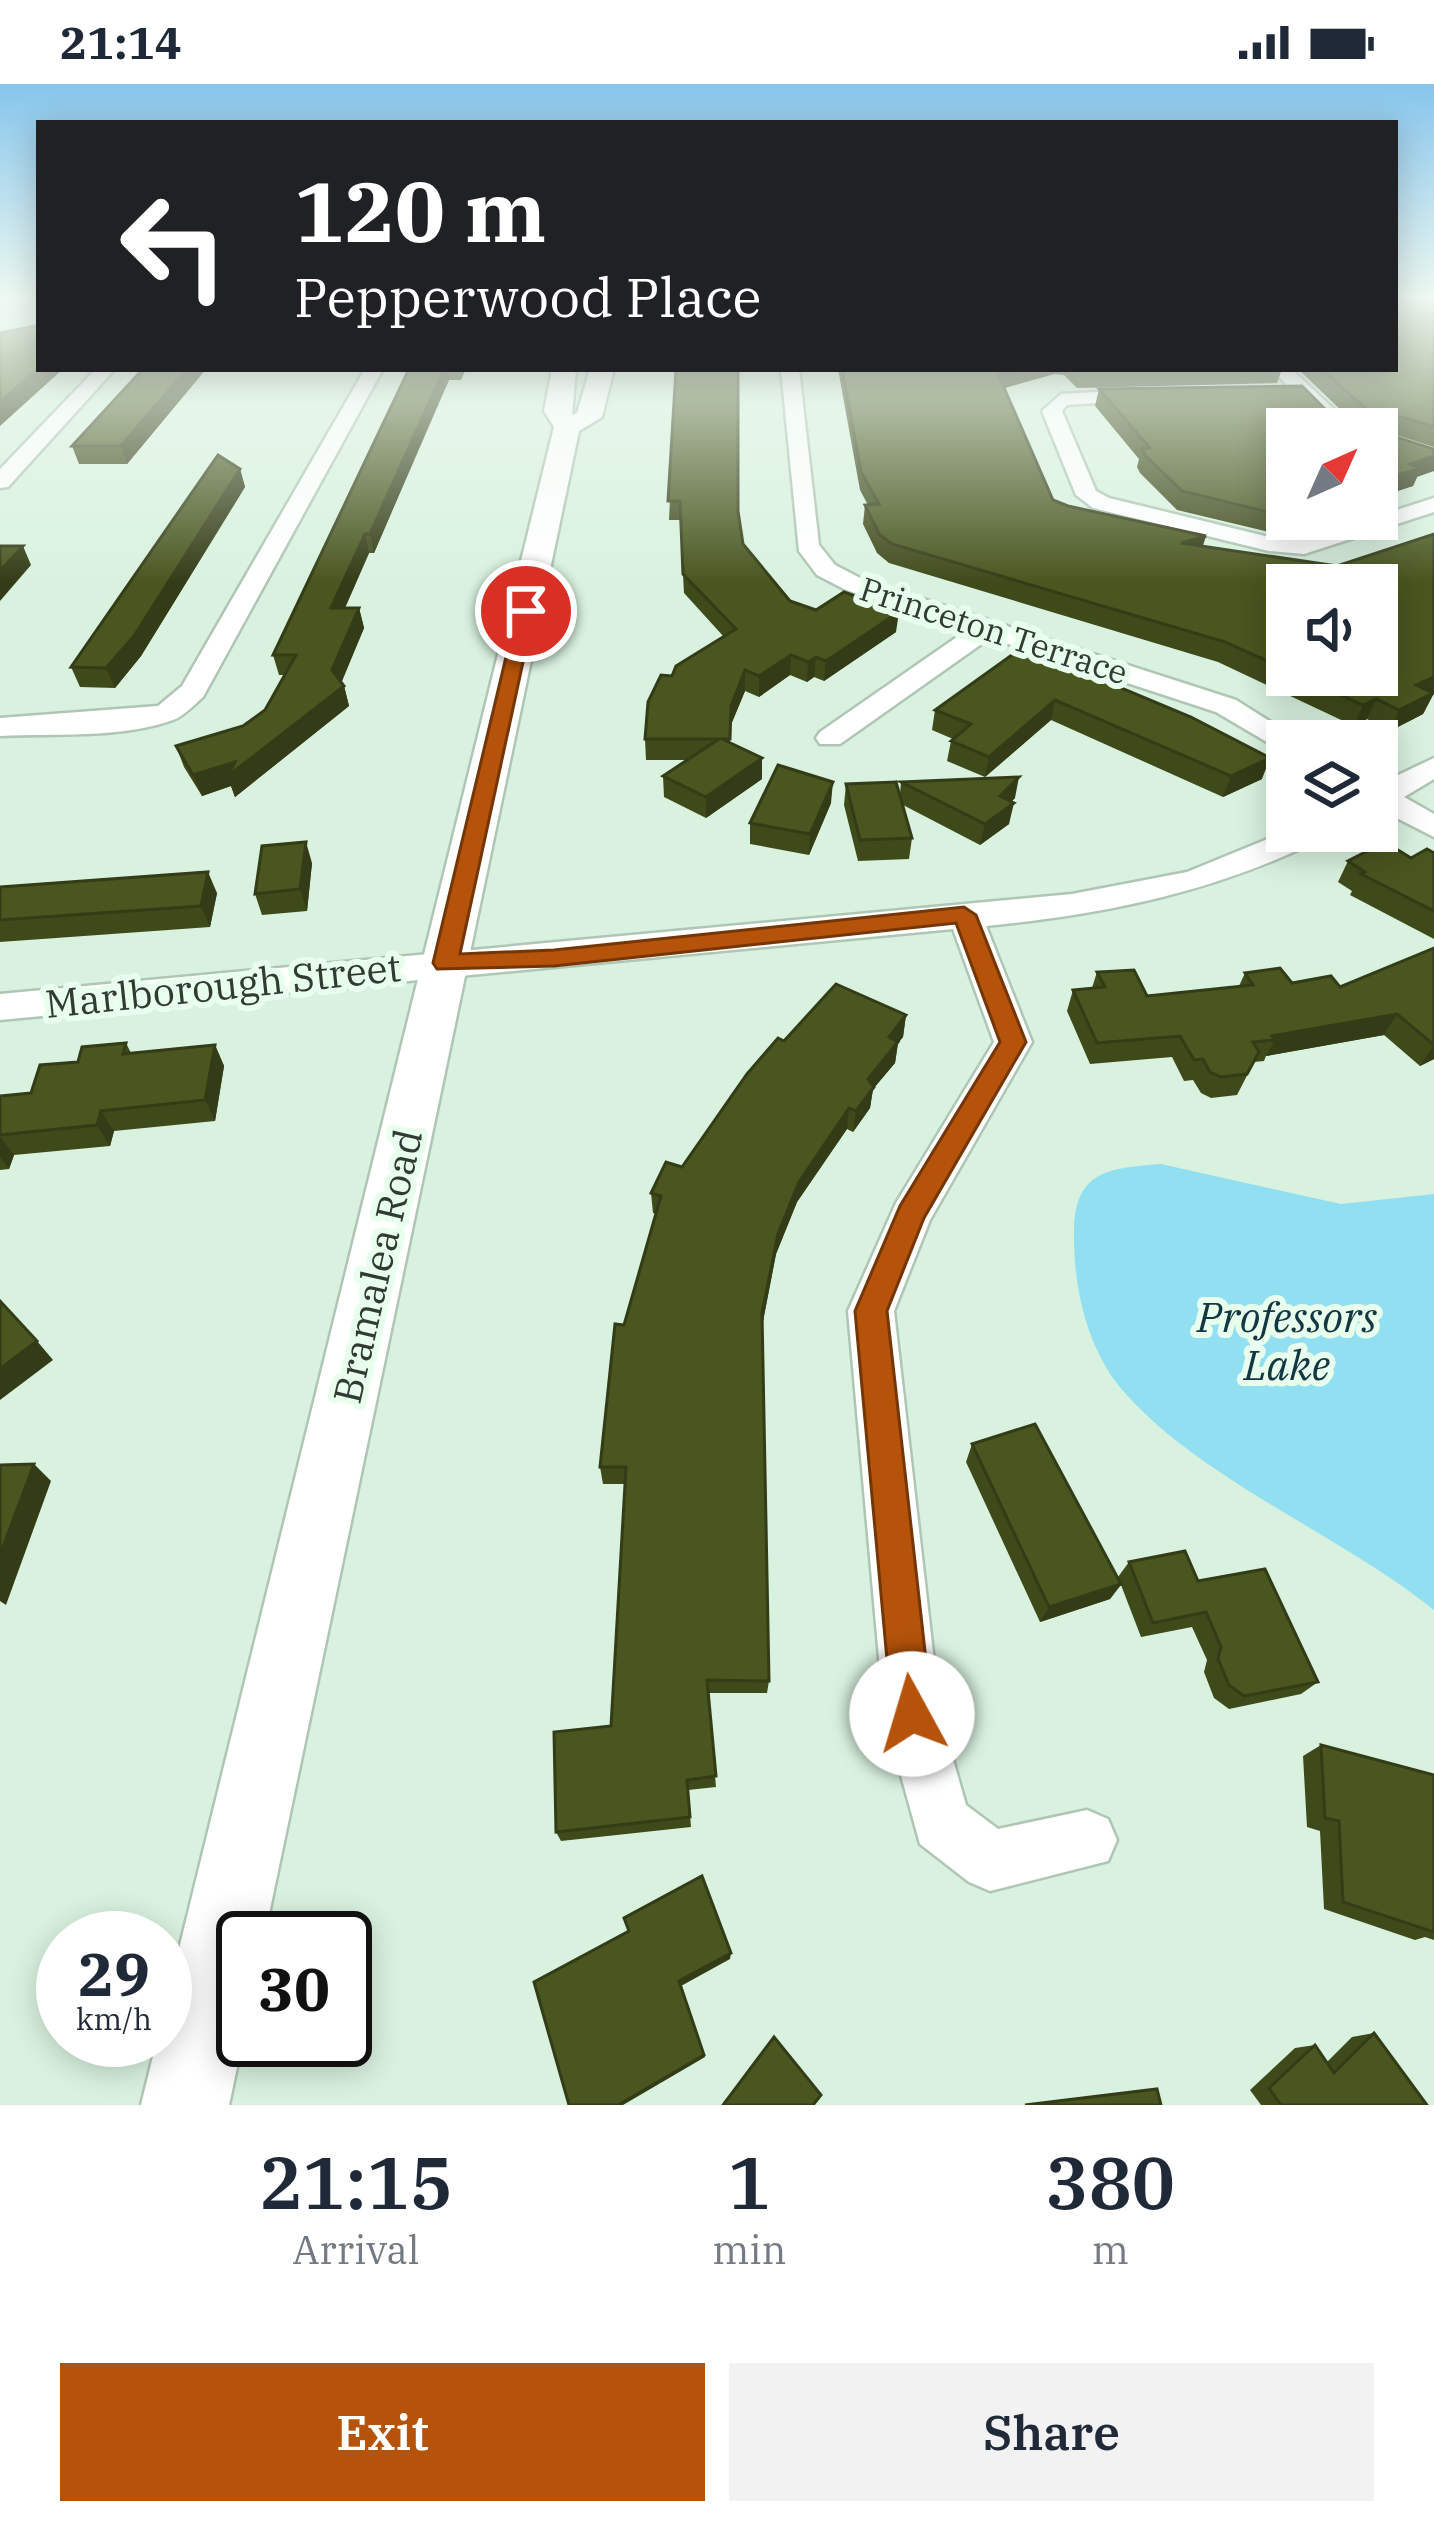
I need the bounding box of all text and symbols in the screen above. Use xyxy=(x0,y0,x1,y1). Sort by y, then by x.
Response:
text: 21:14 xyxy=(60,13,182,71)
text: 120 m xyxy=(294,156,546,265)
icon: left xyxy=(96,168,252,324)
text: Pepperwood Place xyxy=(294,262,761,332)
north arrow xyxy=(1266,408,1398,540)
map controls xyxy=(1266,408,1398,852)
pin xyxy=(475,560,577,662)
button: sound xyxy=(1266,564,1398,696)
street label: Princeton Terrace xyxy=(855,566,1133,694)
icon: arrive xyxy=(493,578,559,644)
button: layers xyxy=(1266,720,1398,852)
street label: Marlborough Street xyxy=(43,941,403,1029)
street label: Bramalea Road xyxy=(321,1124,433,1408)
water label: Professors Lake xyxy=(1196,1289,1378,1392)
position arrow xyxy=(849,1651,975,1777)
speed limit sign: 30 xyxy=(216,1911,372,2067)
text: 29 xyxy=(78,1934,150,2013)
text: km/h xyxy=(76,1999,152,2038)
text: 21:15 xyxy=(259,2135,453,2229)
text: 1 xyxy=(728,2135,771,2229)
text: 380 xyxy=(1045,2135,1175,2229)
text: Arrival xyxy=(293,2224,420,2275)
text: min xyxy=(712,2224,787,2275)
text: m xyxy=(1092,2224,1129,2275)
button: Exit xyxy=(60,2363,705,2501)
button: Share xyxy=(729,2363,1374,2501)

